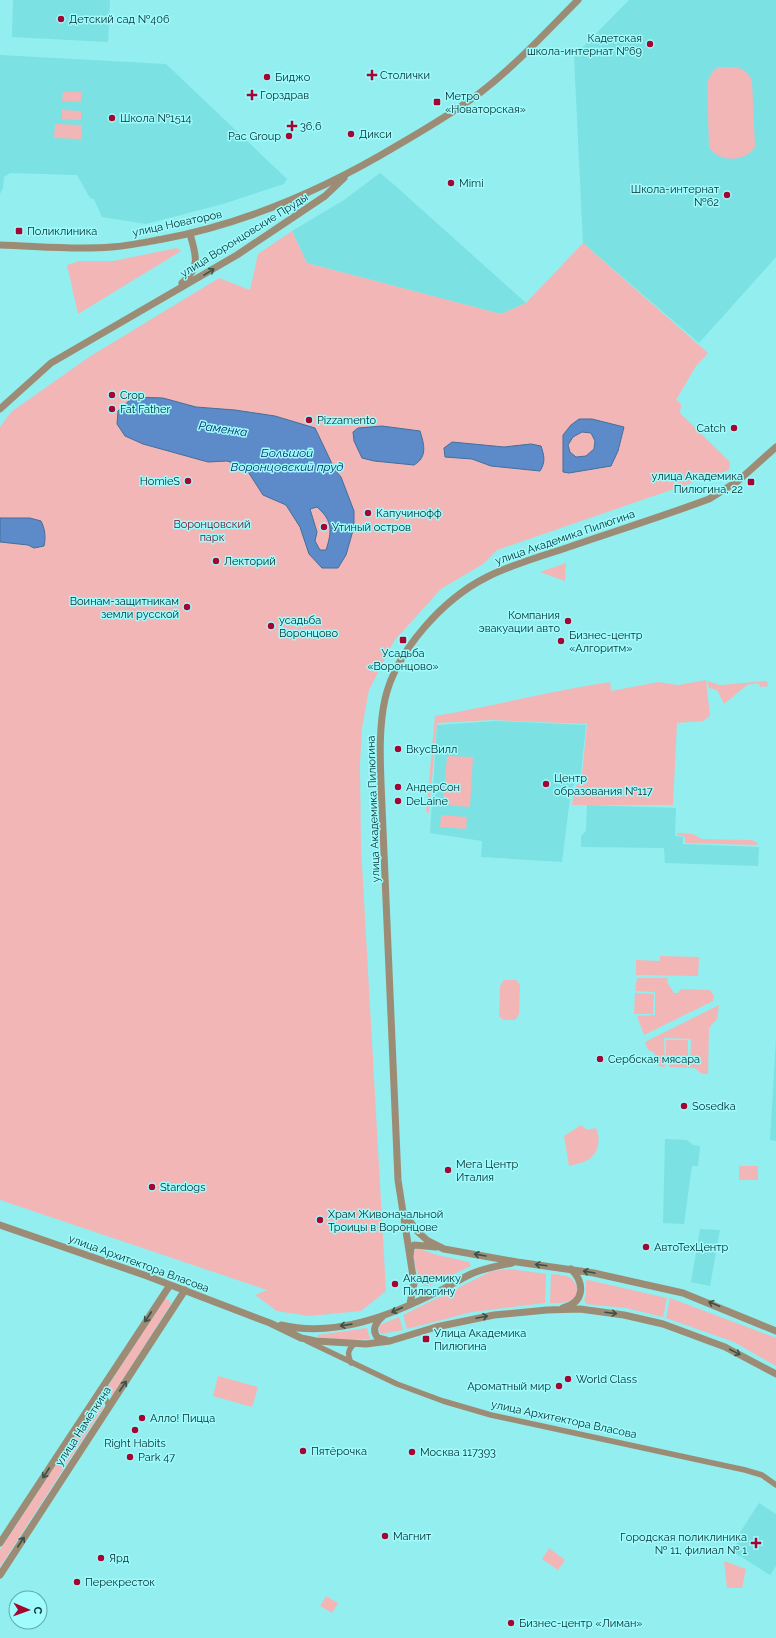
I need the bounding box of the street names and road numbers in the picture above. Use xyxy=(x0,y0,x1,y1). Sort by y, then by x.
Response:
street label: улица Воронцовские Пруды xyxy=(178,191,311,280)
street label: улица Новаторов xyxy=(131,208,223,239)
street label: улица Академика Пилюгина xyxy=(494,507,637,568)
street label: улица Академика Пилюгина xyxy=(364,735,383,883)
street label: улица Архитектора Власова xyxy=(67,1232,211,1295)
street label: улица Намёткина xyxy=(53,1384,114,1468)
street label: улица Архитектора Власова xyxy=(490,1398,638,1441)

